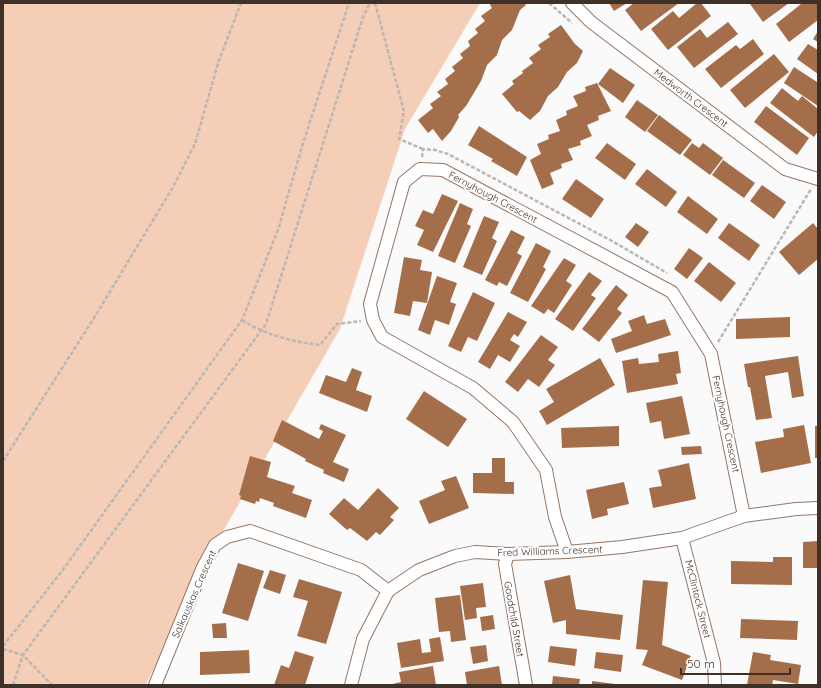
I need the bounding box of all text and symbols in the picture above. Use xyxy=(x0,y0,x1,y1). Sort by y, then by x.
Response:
street label: Medworth Crescent xyxy=(651,66,731,131)
street label: Fernyhough Crescent xyxy=(446,168,540,226)
street label: Fernyhough Crescent xyxy=(709,374,743,474)
street label: Fred Williams Crescent xyxy=(497,543,603,559)
street label: Salkauskas Crescent xyxy=(169,547,219,640)
street label: McClintock Street xyxy=(682,559,714,640)
street label: Goodchild Street xyxy=(501,580,527,658)
scale bar xyxy=(681,650,790,676)
text: 50 m xyxy=(687,656,715,671)

